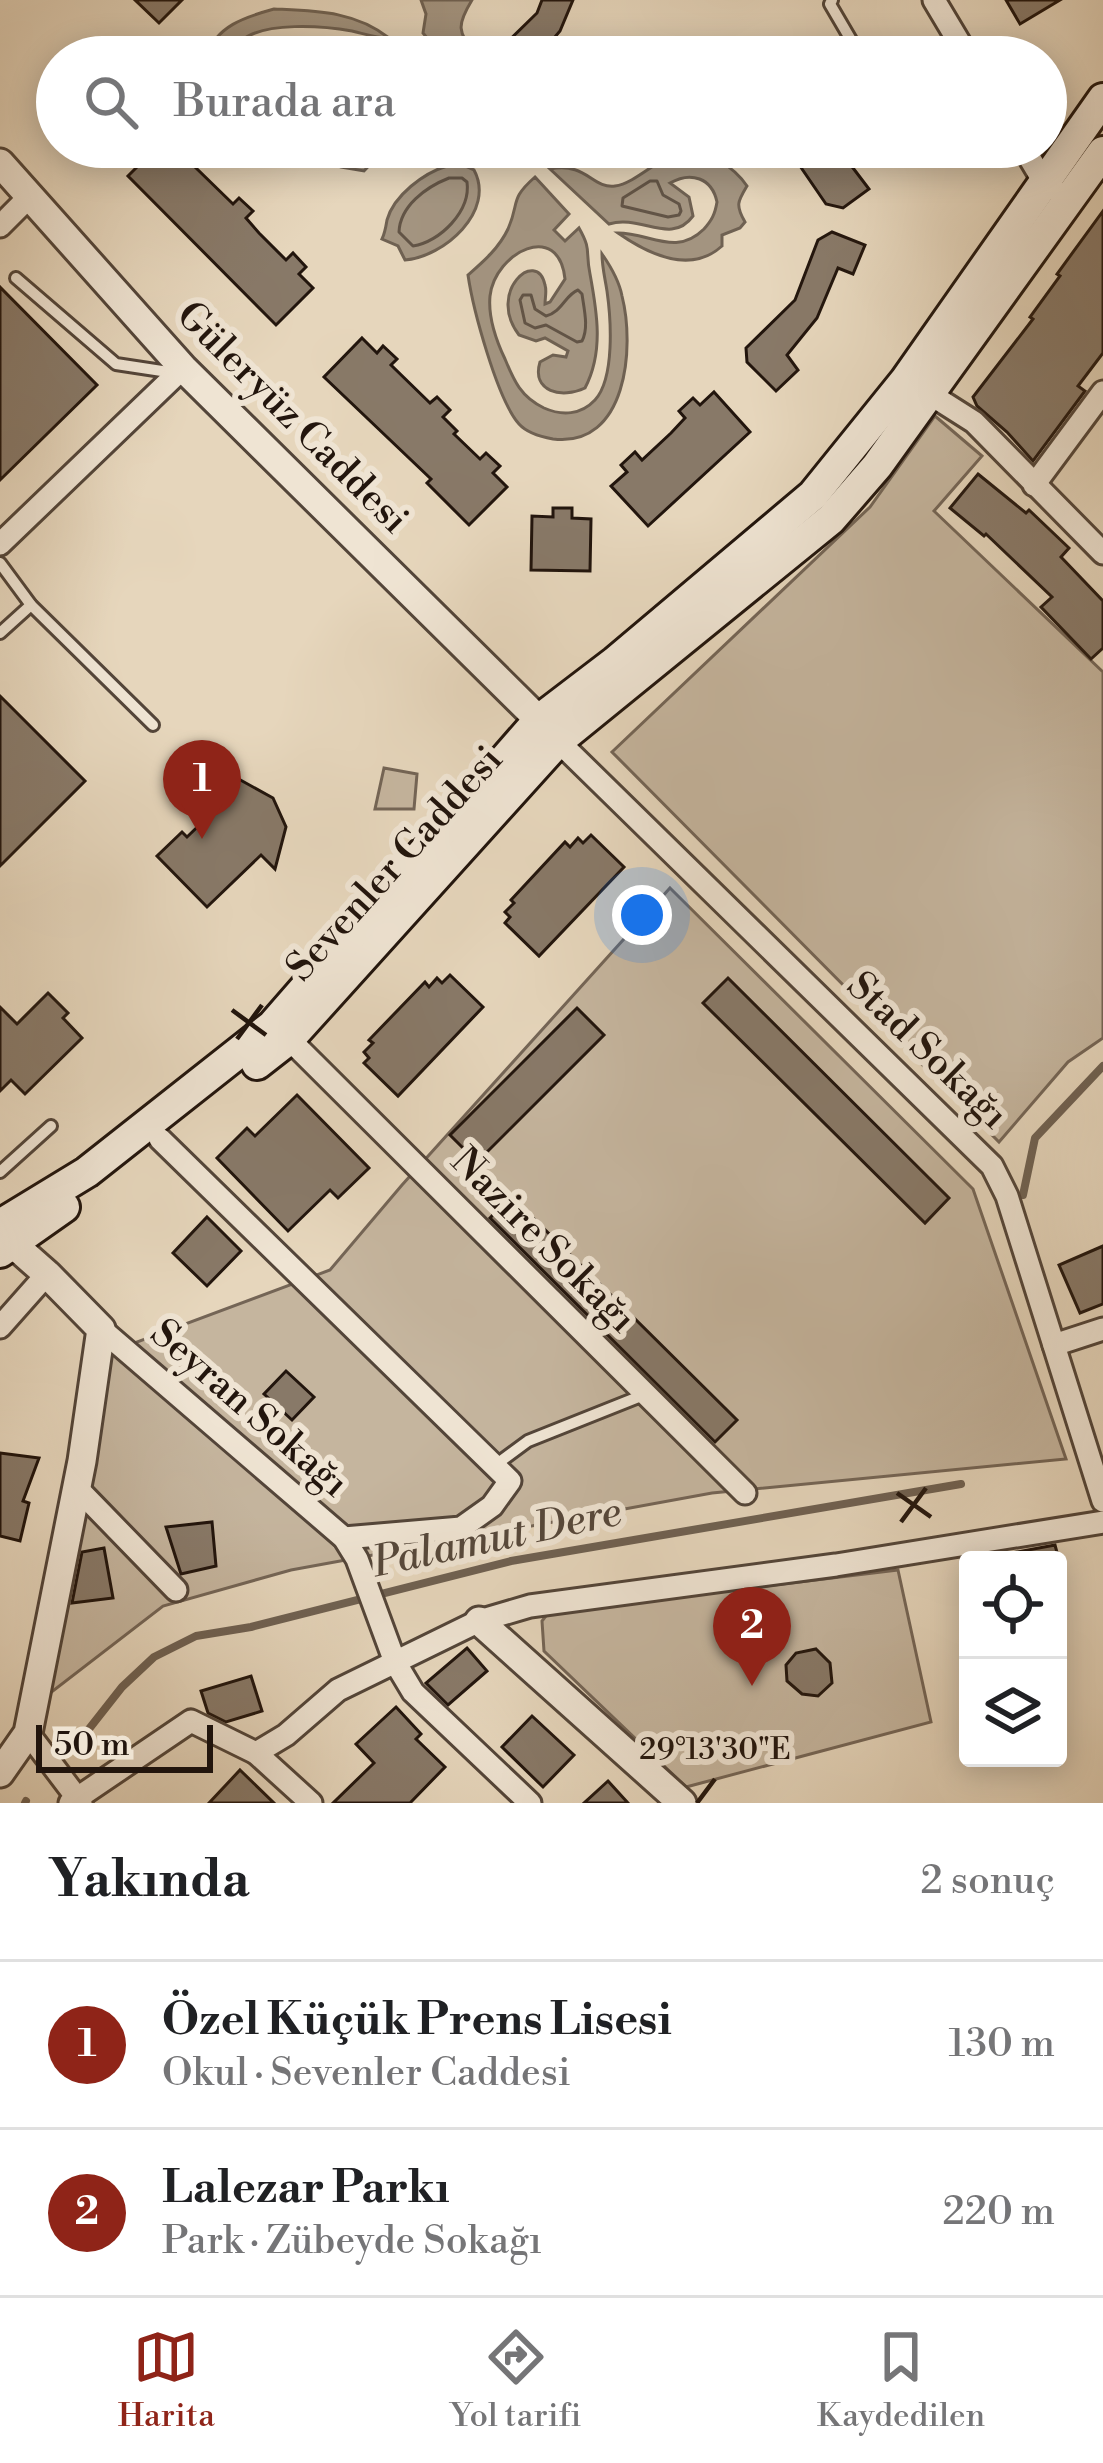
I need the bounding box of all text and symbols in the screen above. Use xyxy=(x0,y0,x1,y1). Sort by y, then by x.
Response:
search box xyxy=(36,36,1067,168)
icon: search xyxy=(78,69,144,135)
text: Burada ara xyxy=(174,74,396,131)
street label: Güleryüz Caddesi xyxy=(165,291,419,545)
street label: Sevenler Caddesi xyxy=(276,736,514,992)
pin: 1 xyxy=(163,740,241,839)
your location xyxy=(612,885,672,945)
street label: Stad Sokağı xyxy=(836,962,1018,1140)
street label: Nazire Sokağı xyxy=(440,1138,646,1344)
street label: Seyran Sokağı xyxy=(140,1309,358,1509)
water label: Palamut Dere xyxy=(366,1486,626,1591)
map controls xyxy=(959,1551,1067,1767)
button: locate xyxy=(959,1551,1067,1659)
pin: 2 xyxy=(713,1587,791,1686)
button: layers xyxy=(959,1659,1067,1767)
scale bar xyxy=(36,1719,213,1772)
text: 50 m xyxy=(54,1725,130,1766)
text: 29°13'30"E xyxy=(639,1731,791,1769)
text: Yakında xyxy=(48,1849,250,1913)
text: 2 sonuç xyxy=(921,1857,1055,1906)
text: Özel Küçük Prens Lisesi xyxy=(162,1992,672,2049)
text: 1 xyxy=(78,2020,96,2069)
text: 130 m xyxy=(949,2020,1055,2069)
text: Okul · Sevenler Caddesi xyxy=(162,2049,571,2098)
text: Lalezar Parkı xyxy=(162,2160,450,2217)
text: 2 xyxy=(75,2188,99,2237)
text: 220 m xyxy=(942,2188,1055,2237)
text: Park · Zübeyde Sokağı xyxy=(162,2217,542,2266)
tab: Harita xyxy=(118,2324,215,2437)
tab: Yol tarifi xyxy=(450,2324,581,2437)
tab: Kaydedilen xyxy=(817,2324,985,2437)

